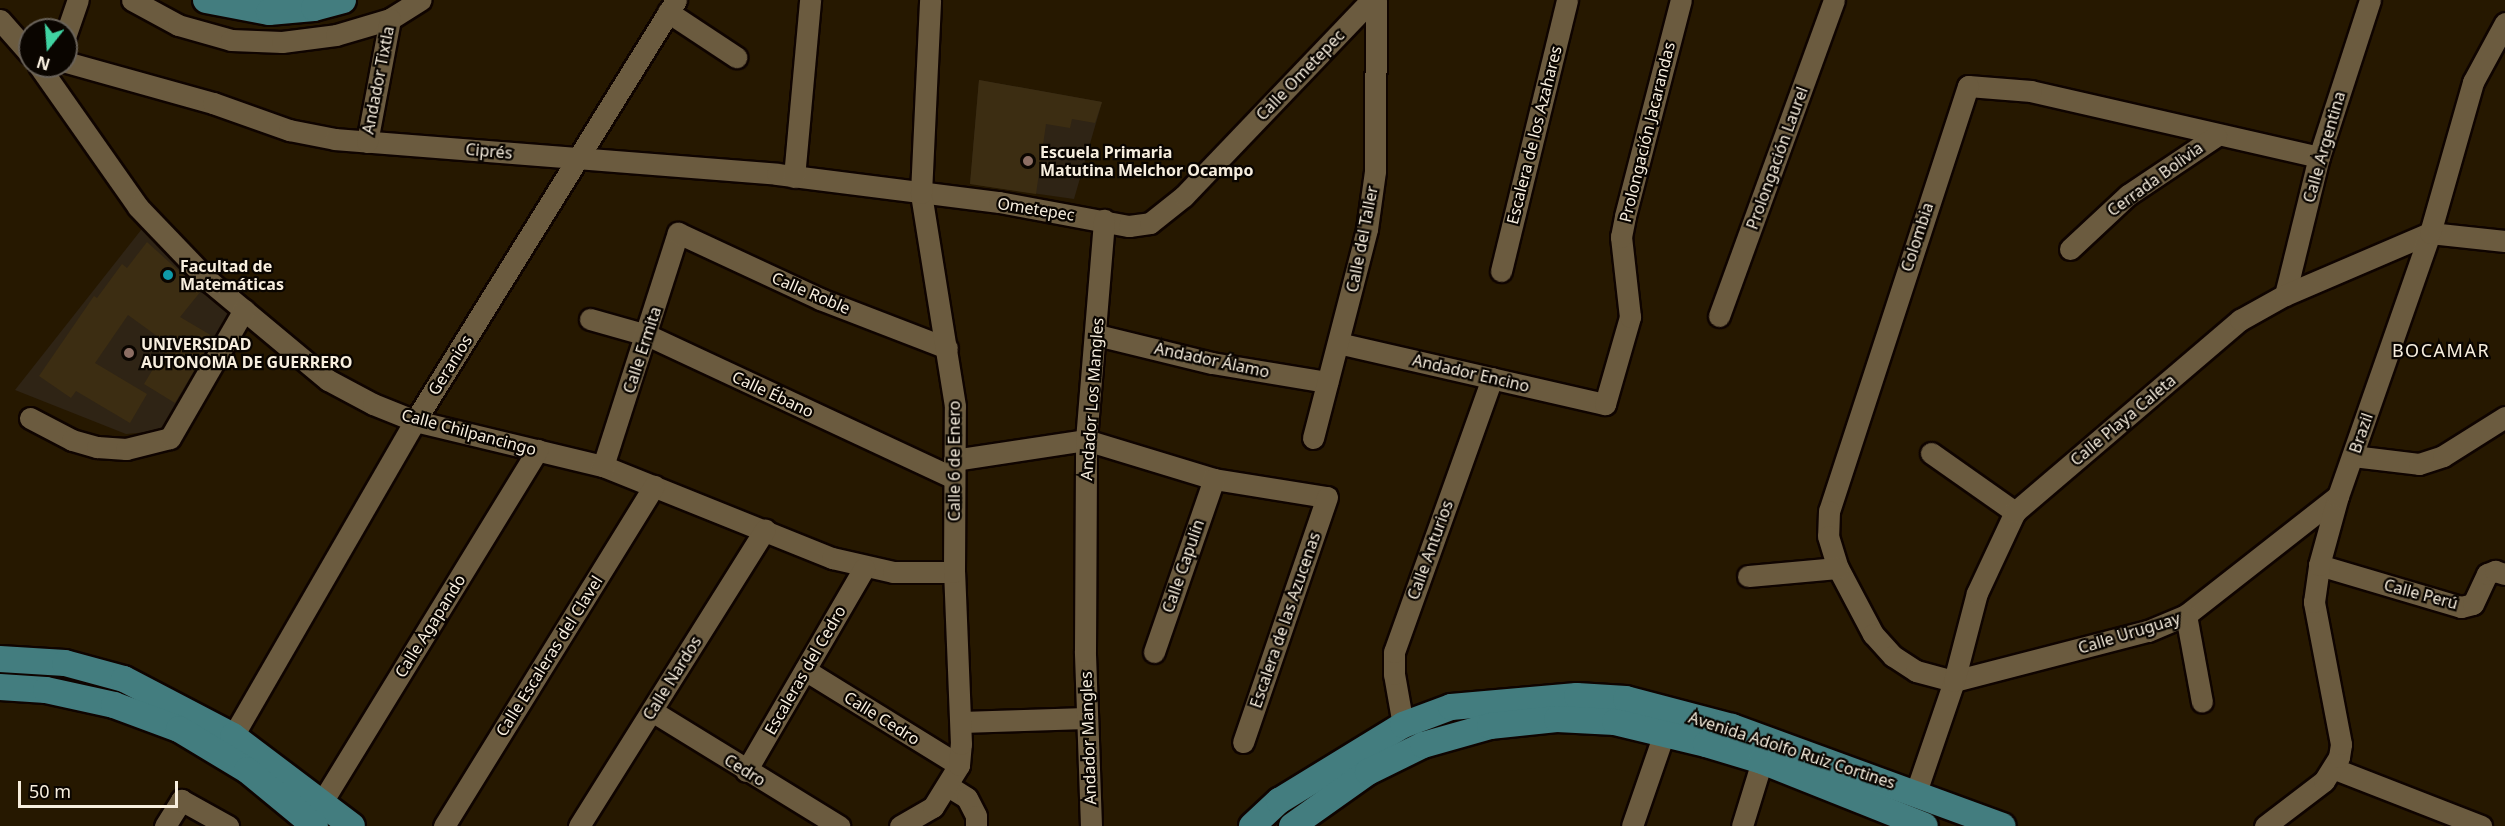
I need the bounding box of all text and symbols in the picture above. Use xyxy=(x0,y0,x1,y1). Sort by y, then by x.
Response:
north arrow xyxy=(18,18,78,78)
street label: Andador Tixtla xyxy=(358,24,398,136)
street label: Calle Ometepec xyxy=(1252,26,1348,124)
street label: Prolongación Jacarandas xyxy=(1615,40,1679,224)
street label: Escalera de los Azahares xyxy=(1503,44,1565,226)
text: N xyxy=(34,51,53,76)
street label: Prolongación Laurel xyxy=(1742,84,1812,232)
street label: Calle Argentina xyxy=(2299,89,2349,205)
street label: Cerrada Bolivia xyxy=(2103,138,2207,220)
street label: Ciprés xyxy=(465,139,513,163)
place label: Escuela Primaria Matutina Melchor Ocampo xyxy=(1040,142,1253,180)
marker: Escuela Primaria Matutina Melchor Ocampo xyxy=(1021,154,1035,168)
street label: Calle del Taller xyxy=(1342,184,1382,294)
street label: Ometepec xyxy=(996,193,1076,225)
street label: Colombia xyxy=(1897,200,1937,274)
place label: Facultad de Matemáticas xyxy=(180,256,284,294)
marker: Facultad de Matemáticas xyxy=(161,268,175,282)
street label: Calle Roble xyxy=(769,268,853,318)
street label: Calle Ermita xyxy=(619,304,665,396)
street label: Andador Los Mangles xyxy=(1077,317,1107,481)
street label: Geranios xyxy=(424,331,476,399)
place label: UNIVERSIDAD AUTONOMA DE GUERRERO xyxy=(141,334,352,372)
street label: Andador Álamo xyxy=(1153,338,1271,382)
district label: BOCAMAR xyxy=(2392,339,2490,361)
marker: UNIVERSIDAD AUTONOMA DE GUERRERO xyxy=(122,346,136,360)
street label: Andador Encino xyxy=(1411,350,1531,396)
street label: Calle Ébano xyxy=(729,367,817,421)
street label: Calle Playa Caleta xyxy=(2066,370,2180,470)
street label: Calle 6 de Enero xyxy=(944,401,964,521)
street label: Calle Chilpancingo xyxy=(400,405,538,459)
street label: Brazil xyxy=(2345,410,2377,456)
street label: Calle Anturios xyxy=(1403,498,1457,602)
street label: Calle Capulín xyxy=(1158,517,1208,615)
street label: Escalera de las Azucenas xyxy=(1246,530,1324,710)
street label: Calle Agapando xyxy=(391,571,469,681)
street label: Calle Escaleras del Clavel xyxy=(492,572,606,740)
street label: Calle Perú xyxy=(2382,575,2460,613)
street label: Escaleras del Cedro xyxy=(760,602,850,738)
street label: Calle Uruguay xyxy=(2076,608,2182,658)
street label: Calle Nardos xyxy=(639,633,705,723)
street label: Andador Mangles xyxy=(1076,671,1100,805)
street label: Calle Cedro xyxy=(841,687,923,749)
street label: Avenida Adolfo Ruiz Cortines xyxy=(1686,707,1898,793)
street label: Cedro xyxy=(721,750,769,790)
scale bar xyxy=(21,769,182,807)
text: 50 m xyxy=(29,779,71,803)

